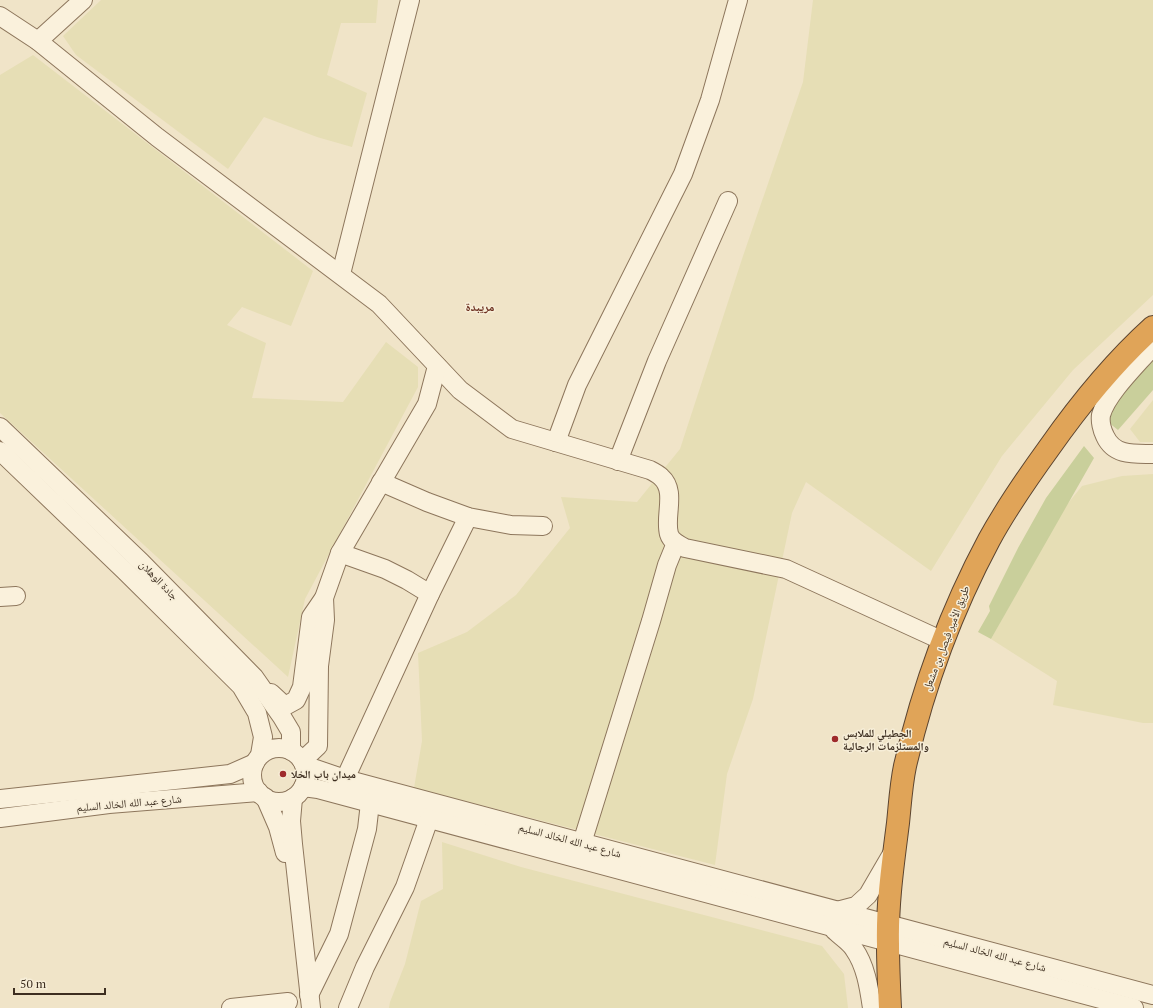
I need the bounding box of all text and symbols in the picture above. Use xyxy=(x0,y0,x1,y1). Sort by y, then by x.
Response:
district label: مريبدة xyxy=(466,299,495,314)
street label: جادة الوهلان xyxy=(136,557,182,603)
street label: طريق الأمير فيصل بن مشعل xyxy=(919,583,973,693)
place label: الجطيلي للملابس والمستلزمات الرجالية xyxy=(843,726,929,753)
marker: الجطيلي للملابس والمستلزمات الرجالية xyxy=(830,734,840,744)
place label: ميدان باب الخلا xyxy=(291,767,356,782)
marker: ميدان باب الخلا xyxy=(278,769,288,779)
street label: شارع عبد الله الخالد السليم xyxy=(76,791,182,816)
street label: شارع عبد الله الخالد السليم xyxy=(517,820,623,861)
street label: شارع عبد الله الخالد السليم xyxy=(942,934,1048,975)
scale bar xyxy=(14,970,105,996)
text: 50 m xyxy=(20,976,47,991)

